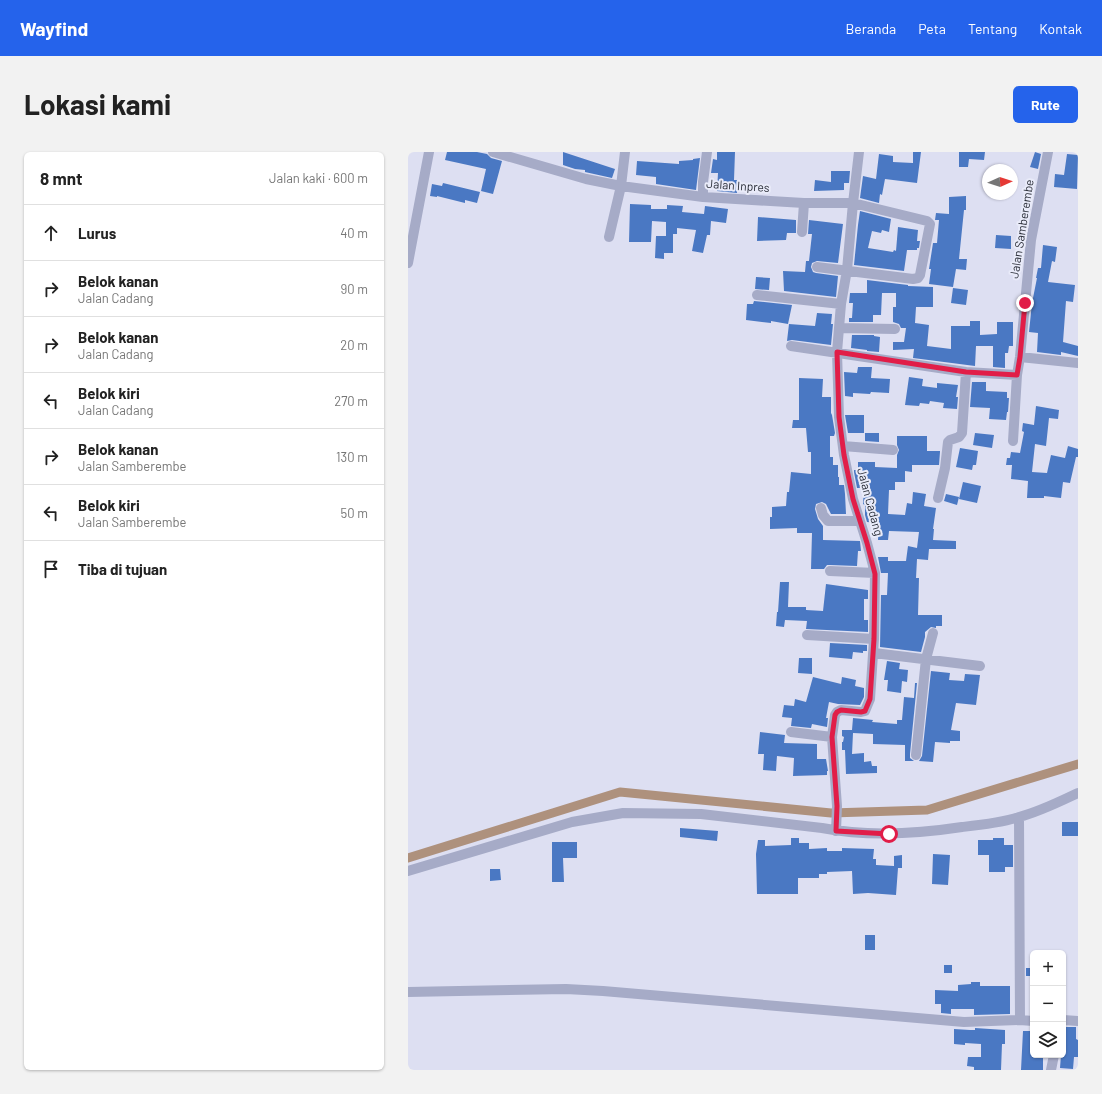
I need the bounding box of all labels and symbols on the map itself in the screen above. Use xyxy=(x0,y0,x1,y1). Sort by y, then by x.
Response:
north arrow xyxy=(982,164,1018,200)
street label: Jalan Inpres xyxy=(706,176,770,194)
street label: Jalan Samberembe xyxy=(1006,178,1036,279)
route end xyxy=(1016,294,1034,312)
street label: Jalan Cadang xyxy=(855,466,887,537)
route start xyxy=(880,825,898,843)

